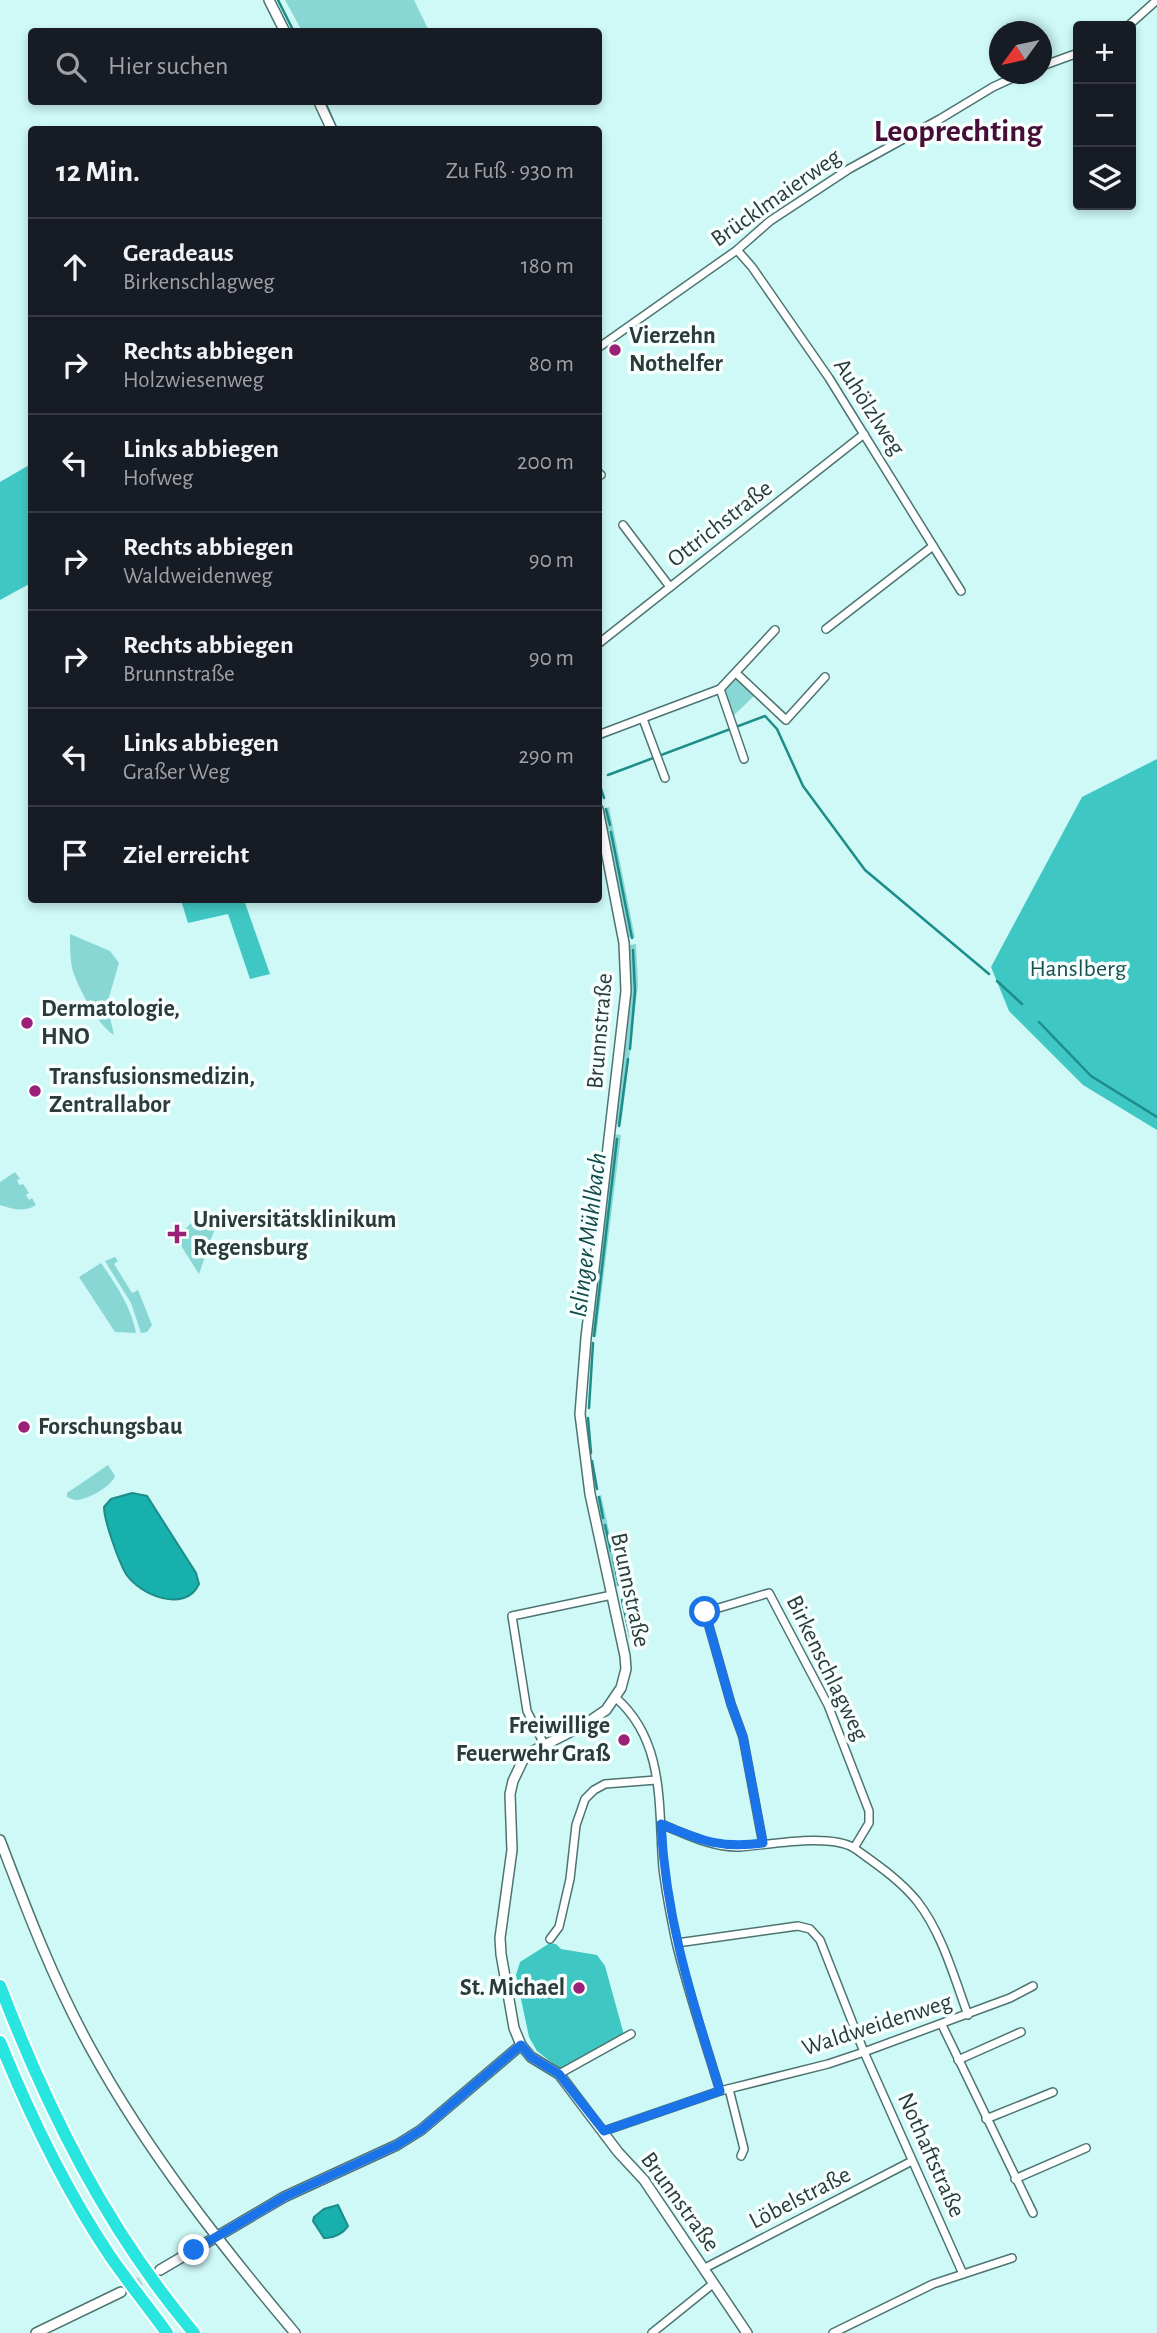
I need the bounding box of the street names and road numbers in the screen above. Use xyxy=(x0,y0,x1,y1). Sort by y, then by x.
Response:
street label: Brücklmaierweg xyxy=(707,144,846,252)
street label: Auhölzlweg xyxy=(829,354,909,460)
street label: Ottrichstraße xyxy=(663,476,777,572)
street label: Brunnstraße xyxy=(583,972,617,1090)
street label: Brunnstraße xyxy=(606,1531,654,1649)
street label: Birkenschlagweg xyxy=(782,1592,873,1745)
street label: Waldweidenweg xyxy=(799,1989,955,2061)
street label: Nothaftstraße xyxy=(893,2089,969,2221)
street label: Brunnstraße xyxy=(636,2148,724,2256)
street label: Löbelstraße xyxy=(745,2162,855,2234)

